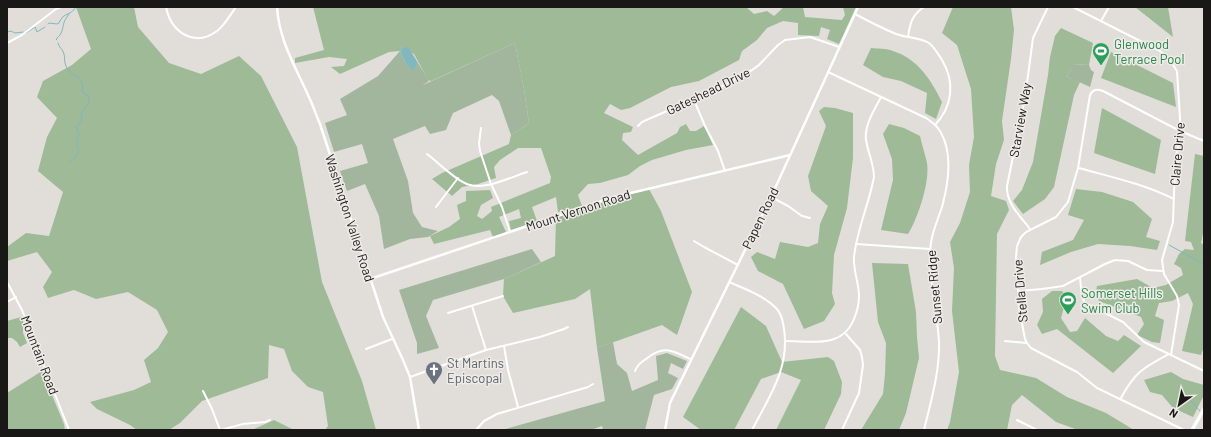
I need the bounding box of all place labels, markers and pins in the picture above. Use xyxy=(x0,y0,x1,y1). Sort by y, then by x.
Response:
place label: Glenwood Terrace Pool xyxy=(1114,36,1184,67)
sports icon: Glenwood Terrace Pool xyxy=(1091,41,1111,66)
place label: Somerset Hills Swim Club xyxy=(1081,285,1162,316)
sports icon: Somerset Hills Swim Club xyxy=(1058,290,1078,315)
place label: St Martins Episcopal xyxy=(447,355,504,386)
church icon: St Martins Episcopal xyxy=(424,360,444,385)

